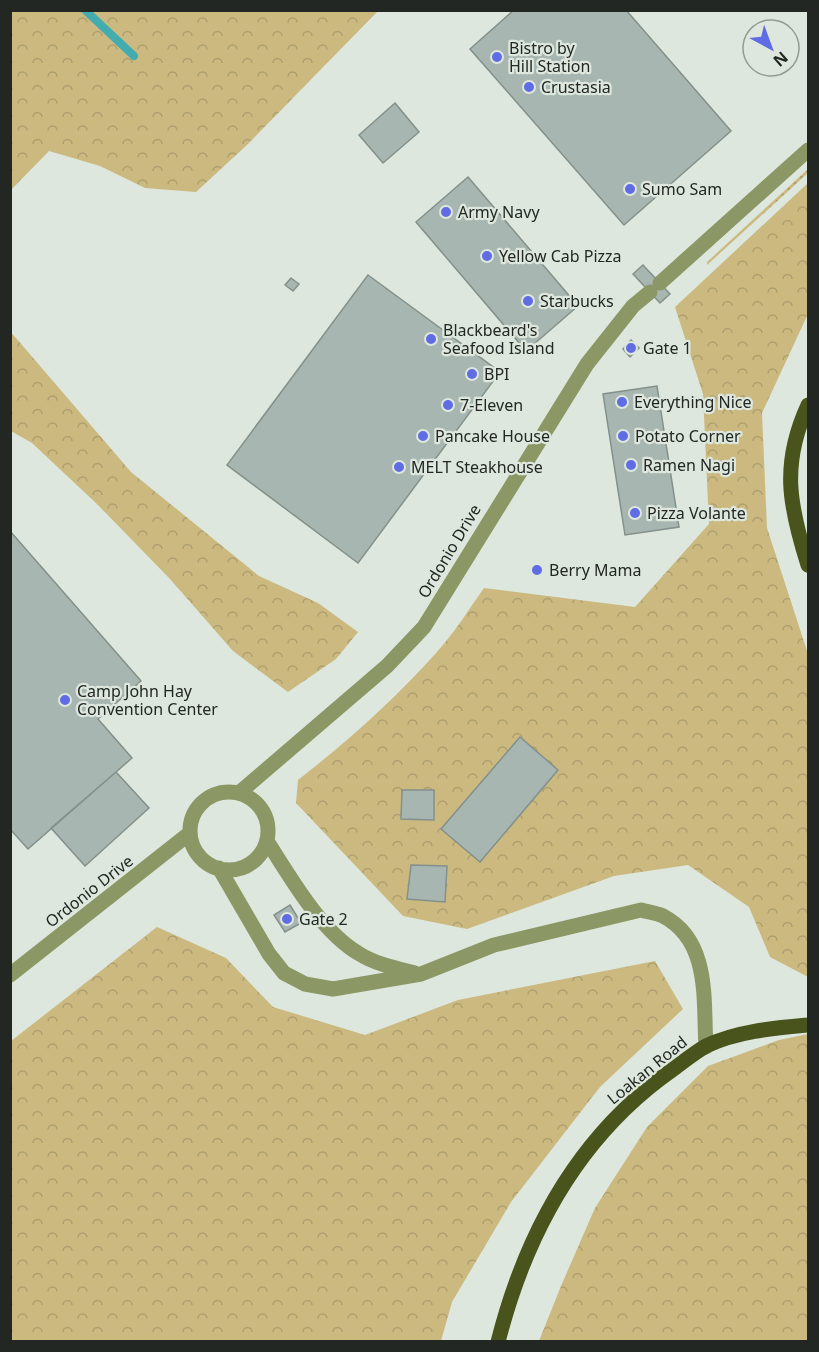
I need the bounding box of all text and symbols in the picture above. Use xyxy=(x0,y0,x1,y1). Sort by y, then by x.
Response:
north arrow xyxy=(741,18,801,78)
place label: Bistro by Hill Station xyxy=(509,37,590,77)
text: N xyxy=(769,47,793,72)
marker: Bistro by Hill Station xyxy=(490,50,504,64)
place label: Crustasia xyxy=(541,76,611,98)
marker: Crustasia xyxy=(522,80,536,94)
place label: Sumo Sam xyxy=(642,178,722,200)
marker: Sumo Sam xyxy=(623,182,637,196)
place label: Army Navy xyxy=(458,201,540,223)
marker: Army Navy xyxy=(439,205,453,219)
place label: Yellow Cab Pizza xyxy=(499,245,622,267)
marker: Yellow Cab Pizza xyxy=(480,249,494,263)
place label: Starbucks xyxy=(540,290,614,312)
marker: Starbucks xyxy=(521,294,535,308)
place label: Blackbeard's Seafood Island xyxy=(443,319,555,359)
marker: Blackbeard's Seafood Island xyxy=(424,332,438,346)
place label: Gate 1 xyxy=(643,337,692,359)
marker: Gate 1 xyxy=(624,341,638,355)
place label: BPI xyxy=(484,363,510,385)
marker: BPI xyxy=(465,367,479,381)
place label: Everything Nice xyxy=(634,391,752,413)
place label: 7-Eleven xyxy=(460,394,523,416)
marker: Everything Nice xyxy=(615,395,629,409)
marker: 7-Eleven xyxy=(441,398,455,412)
place label: Pancake House xyxy=(435,425,550,447)
place label: Potato Corner xyxy=(635,425,741,447)
marker: Pancake House xyxy=(416,429,430,443)
marker: Potato Corner xyxy=(616,429,630,443)
place label: Ramen Nagi xyxy=(643,454,735,476)
place label: MELT Steakhouse xyxy=(411,456,543,478)
marker: Ramen Nagi xyxy=(624,458,638,472)
marker: MELT Steakhouse xyxy=(392,460,406,474)
street label: Ordonio Drive xyxy=(412,500,486,602)
place label: Pizza Volante xyxy=(647,502,746,524)
marker: Pizza Volante xyxy=(628,506,642,520)
place label: Berry Mama xyxy=(549,559,641,581)
marker: Berry Mama xyxy=(530,563,544,577)
place label: Camp John Hay Convention Center xyxy=(77,680,218,720)
marker: Camp John Hay Convention Center xyxy=(58,693,72,707)
street label: Ordonio Drive xyxy=(41,850,137,932)
place label: Gate 2 xyxy=(299,908,348,930)
marker: Gate 2 xyxy=(280,912,294,926)
street label: Loakan Road xyxy=(602,1031,692,1109)

